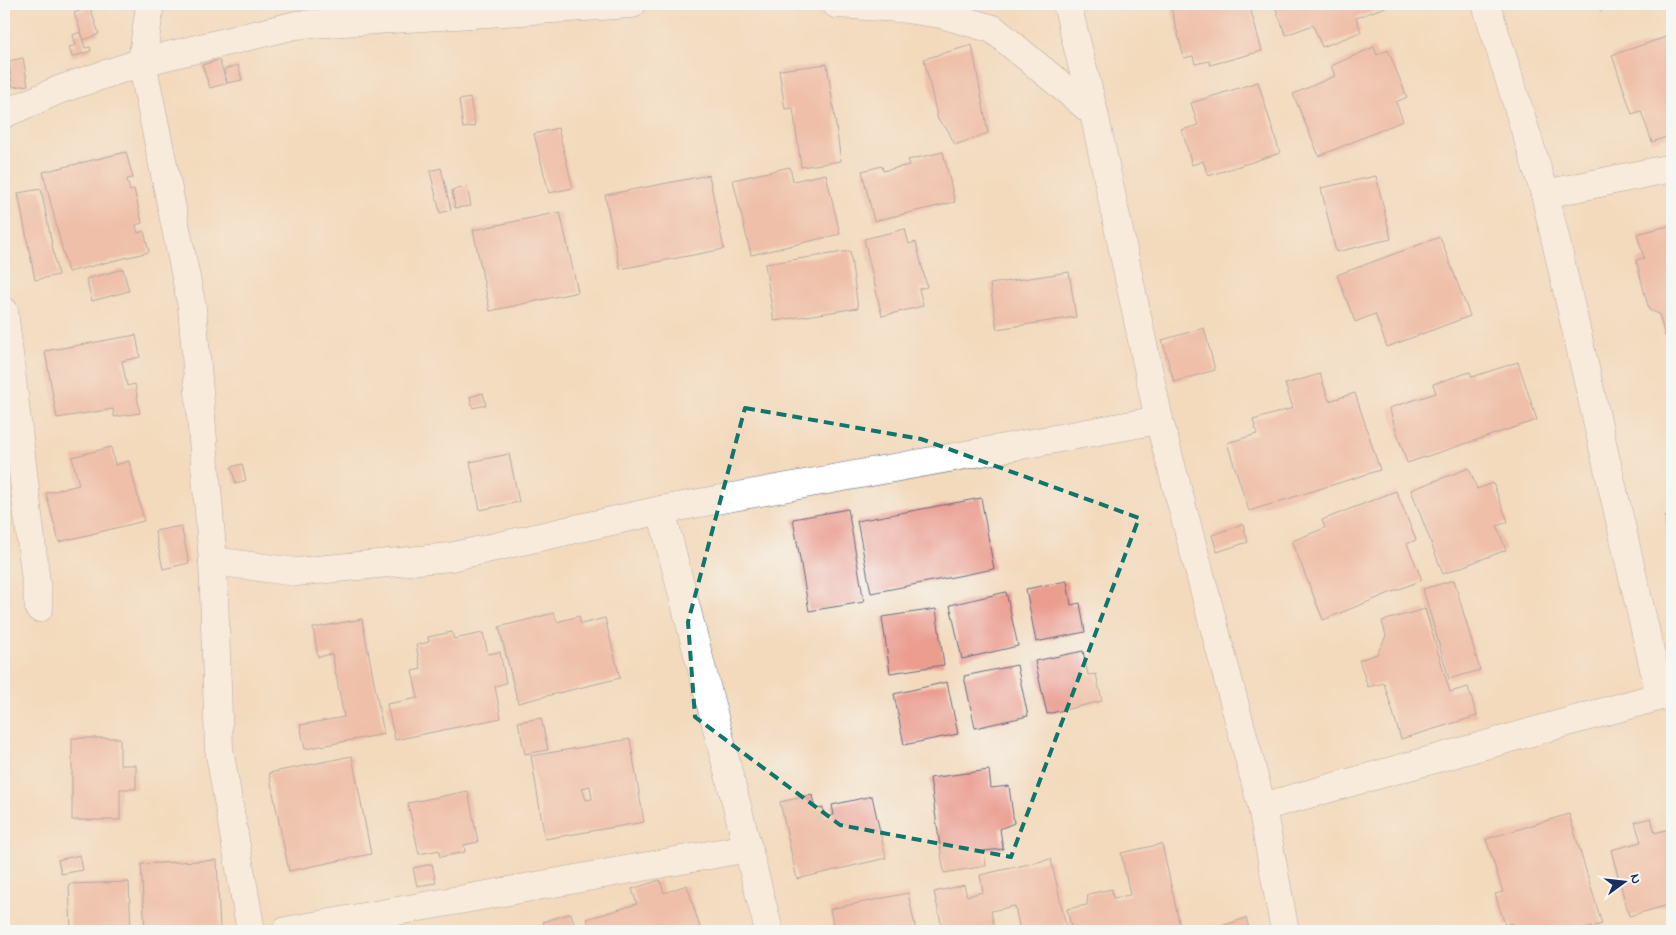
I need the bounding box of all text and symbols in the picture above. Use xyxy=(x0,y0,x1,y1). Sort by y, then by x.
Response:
north arrow xyxy=(1598,858,1648,908)
text: N xyxy=(1624,872,1646,886)

